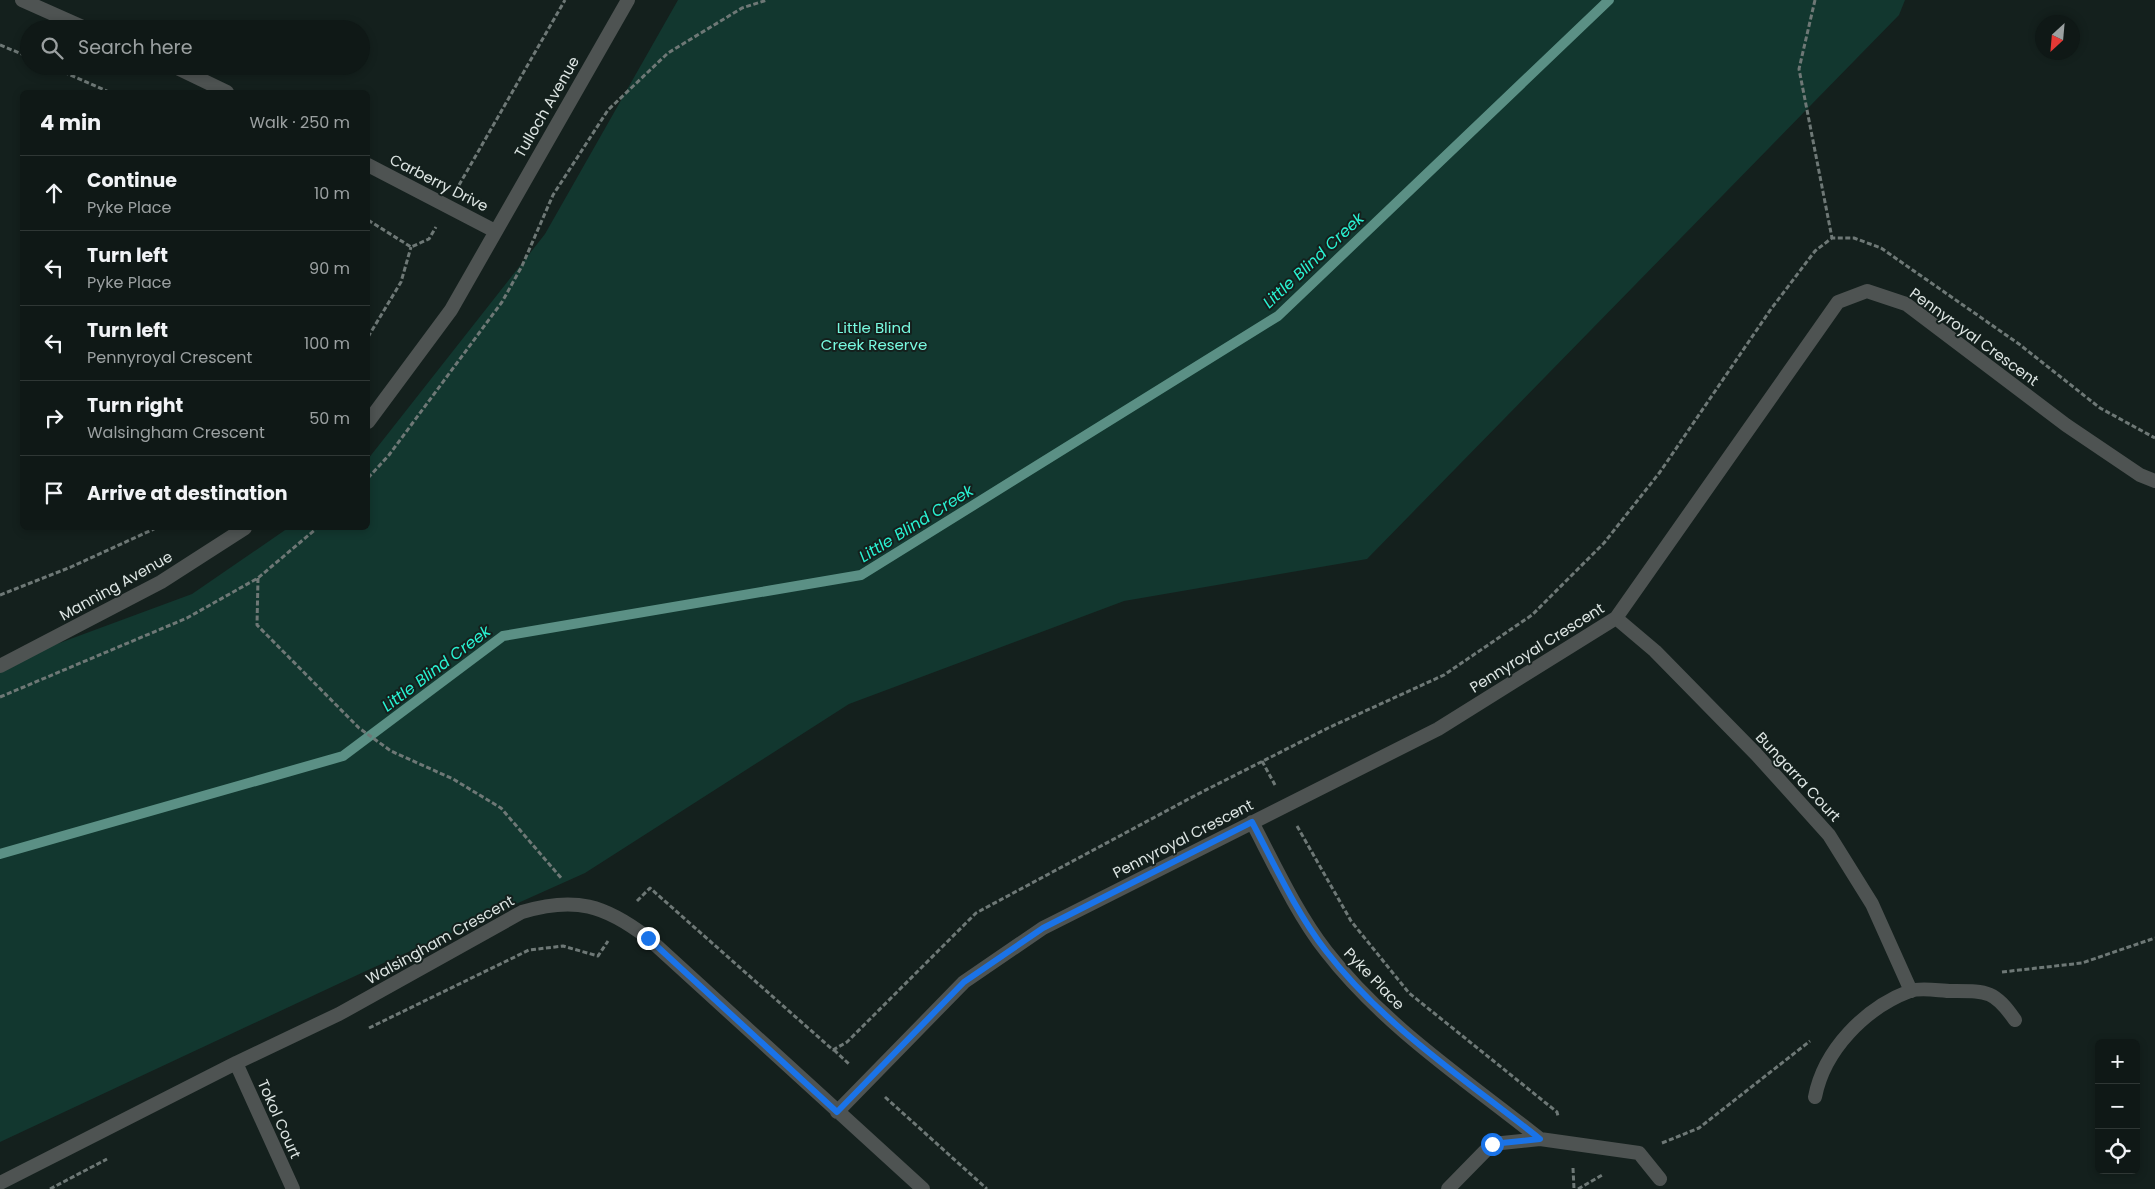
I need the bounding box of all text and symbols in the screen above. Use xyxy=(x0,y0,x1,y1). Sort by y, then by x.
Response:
north arrow xyxy=(2035,15,2080,60)
search box xyxy=(20,20,370,75)
icon: search xyxy=(38,34,66,62)
text: Search here xyxy=(78,34,192,61)
street label: Tulloch Avenue xyxy=(509,52,584,161)
text: 4 min xyxy=(40,108,101,137)
text: Walk · 250 m xyxy=(249,111,350,134)
street label: Carberry Drive xyxy=(386,149,492,216)
text: Continue xyxy=(87,167,177,194)
icon: ahead xyxy=(40,179,68,207)
text: 10 m xyxy=(314,182,350,205)
text: Pyke Place xyxy=(87,196,171,219)
water label: Little Blind Creek xyxy=(1258,207,1370,313)
text: Turn left xyxy=(87,242,168,269)
icon: left xyxy=(40,254,68,282)
text: 90 m xyxy=(309,257,350,280)
text: Pyke Place xyxy=(87,271,171,294)
street label: Pennyroyal Crescent xyxy=(1905,283,2043,391)
text: Turn left xyxy=(87,317,168,344)
park label: Little Blind Creek Reserve xyxy=(821,317,927,355)
icon: left xyxy=(40,329,68,357)
text: 100 m xyxy=(304,332,350,355)
text: Pennyroyal Crescent xyxy=(87,346,252,369)
text: Turn right xyxy=(87,392,183,419)
icon: right xyxy=(40,404,68,432)
text: 50 m xyxy=(309,407,350,430)
text: Walsingham Crescent xyxy=(87,421,265,444)
icon: arrive xyxy=(40,479,68,507)
water label: Little Blind Creek xyxy=(855,479,979,568)
text: Arrive at destination xyxy=(87,480,288,507)
street label: Manning Avenue xyxy=(56,546,176,625)
street label: Pennyroyal Crescent xyxy=(1465,598,1608,698)
water label: Little Blind Creek xyxy=(377,619,496,717)
street label: Bungarra Court xyxy=(1751,727,1846,826)
street label: Pennyroyal Crescent xyxy=(1109,794,1257,883)
street label: Walsingham Crescent xyxy=(362,890,518,989)
route end xyxy=(637,927,660,950)
street label: Pyke Place xyxy=(1339,943,1409,1014)
map controls xyxy=(2095,1039,2140,1174)
button: + xyxy=(2095,1039,2140,1084)
street label: Tokol Court xyxy=(253,1076,306,1162)
button: − xyxy=(2095,1084,2140,1129)
button: locate xyxy=(2095,1129,2140,1174)
route start xyxy=(1481,1133,1504,1156)

